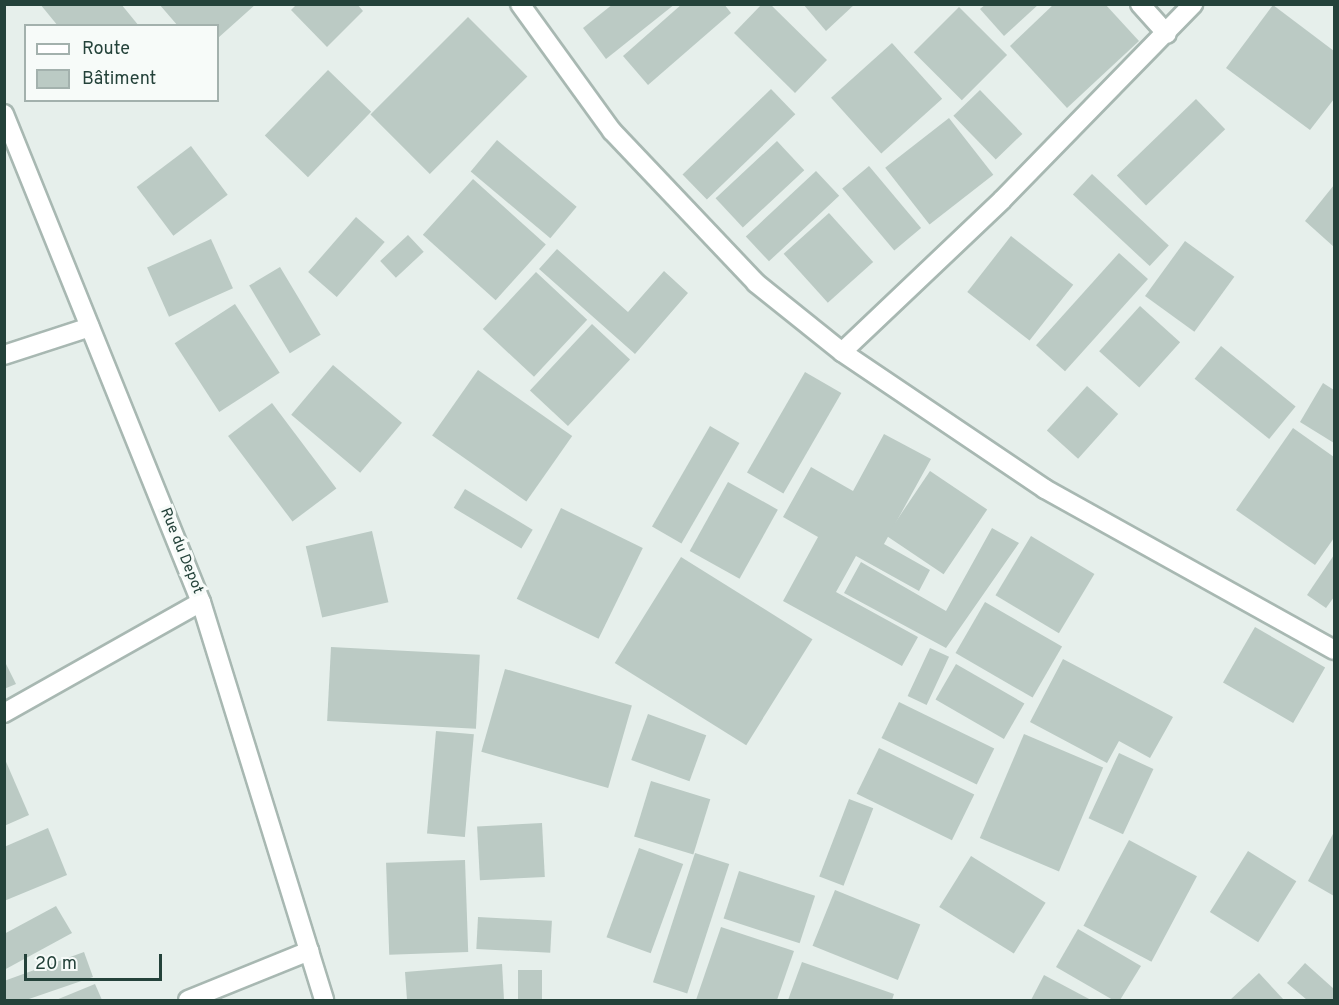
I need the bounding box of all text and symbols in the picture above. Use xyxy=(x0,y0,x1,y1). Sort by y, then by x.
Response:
legend xyxy=(24,24,219,102)
text: Route xyxy=(82,38,130,61)
text: Bâtiment xyxy=(82,68,156,91)
street label: Rue du Depot xyxy=(156,505,206,597)
scale bar xyxy=(27,942,165,980)
text: 20 m xyxy=(35,953,77,976)

